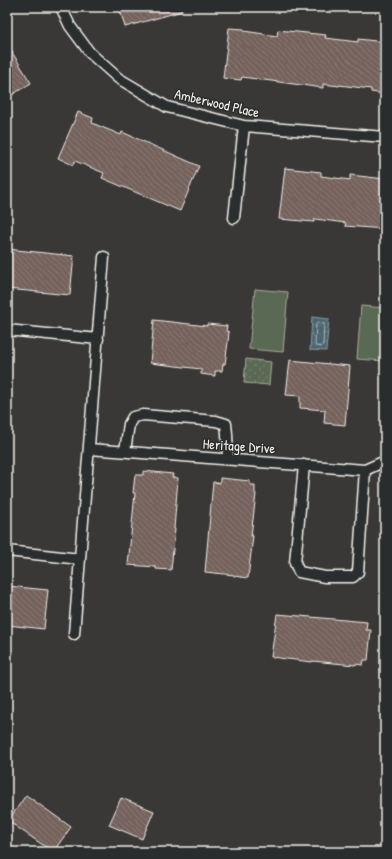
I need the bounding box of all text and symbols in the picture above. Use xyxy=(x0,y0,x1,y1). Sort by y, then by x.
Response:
street label: Amberwood Place xyxy=(173,84,262,122)
street label: Heritage Drive xyxy=(202,434,276,459)

